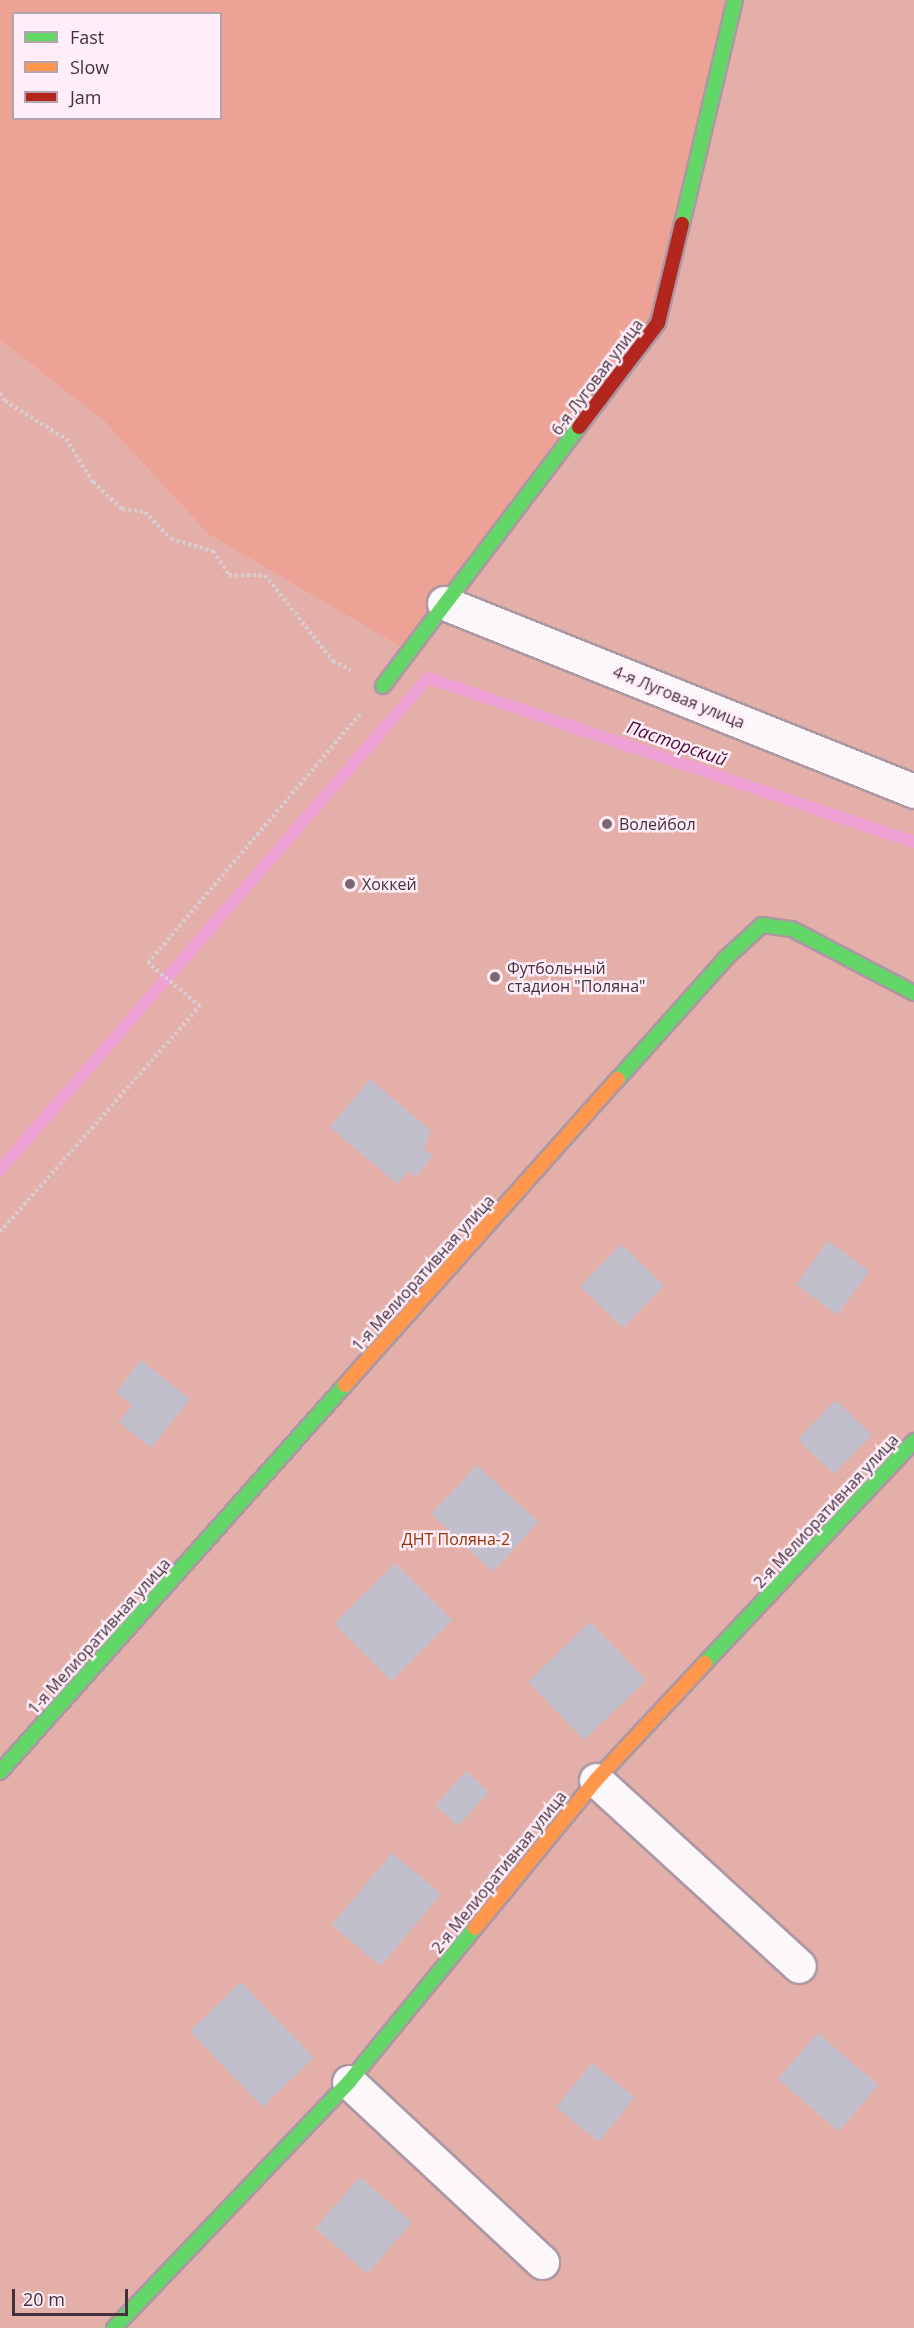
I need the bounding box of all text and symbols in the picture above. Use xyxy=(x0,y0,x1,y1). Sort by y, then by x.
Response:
legend xyxy=(12,12,222,120)
text: Fast xyxy=(70,25,104,49)
text: Slow xyxy=(70,55,109,79)
text: Jam xyxy=(70,85,102,109)
street label: 6-я Луговая улица xyxy=(547,315,647,439)
street label: 4-я Луговая улица xyxy=(610,662,748,732)
water label: Пасторский xyxy=(624,716,730,770)
place label: Волейбол xyxy=(619,814,696,834)
marker: Волейбол xyxy=(600,817,614,831)
place label: Хоккей xyxy=(362,874,417,894)
marker: Хоккей xyxy=(343,877,357,891)
place label: Футбольный стадион "Поляна" xyxy=(507,958,645,996)
marker: Футбольный стадион "Поляна" xyxy=(488,970,502,984)
street label: 1-я Мелиоративная улица xyxy=(348,1191,498,1355)
street label: 2-я Мелиоративная улица xyxy=(750,1430,902,1592)
park label: ДНТ Поляна-2 xyxy=(402,1529,510,1549)
street label: 1-я Мелиоративная улица xyxy=(24,1554,174,1718)
street label: 2-я Мелиоративная улица xyxy=(428,1787,570,1957)
scale bar xyxy=(15,2277,130,2315)
text: 20 m xyxy=(23,2287,65,2311)

